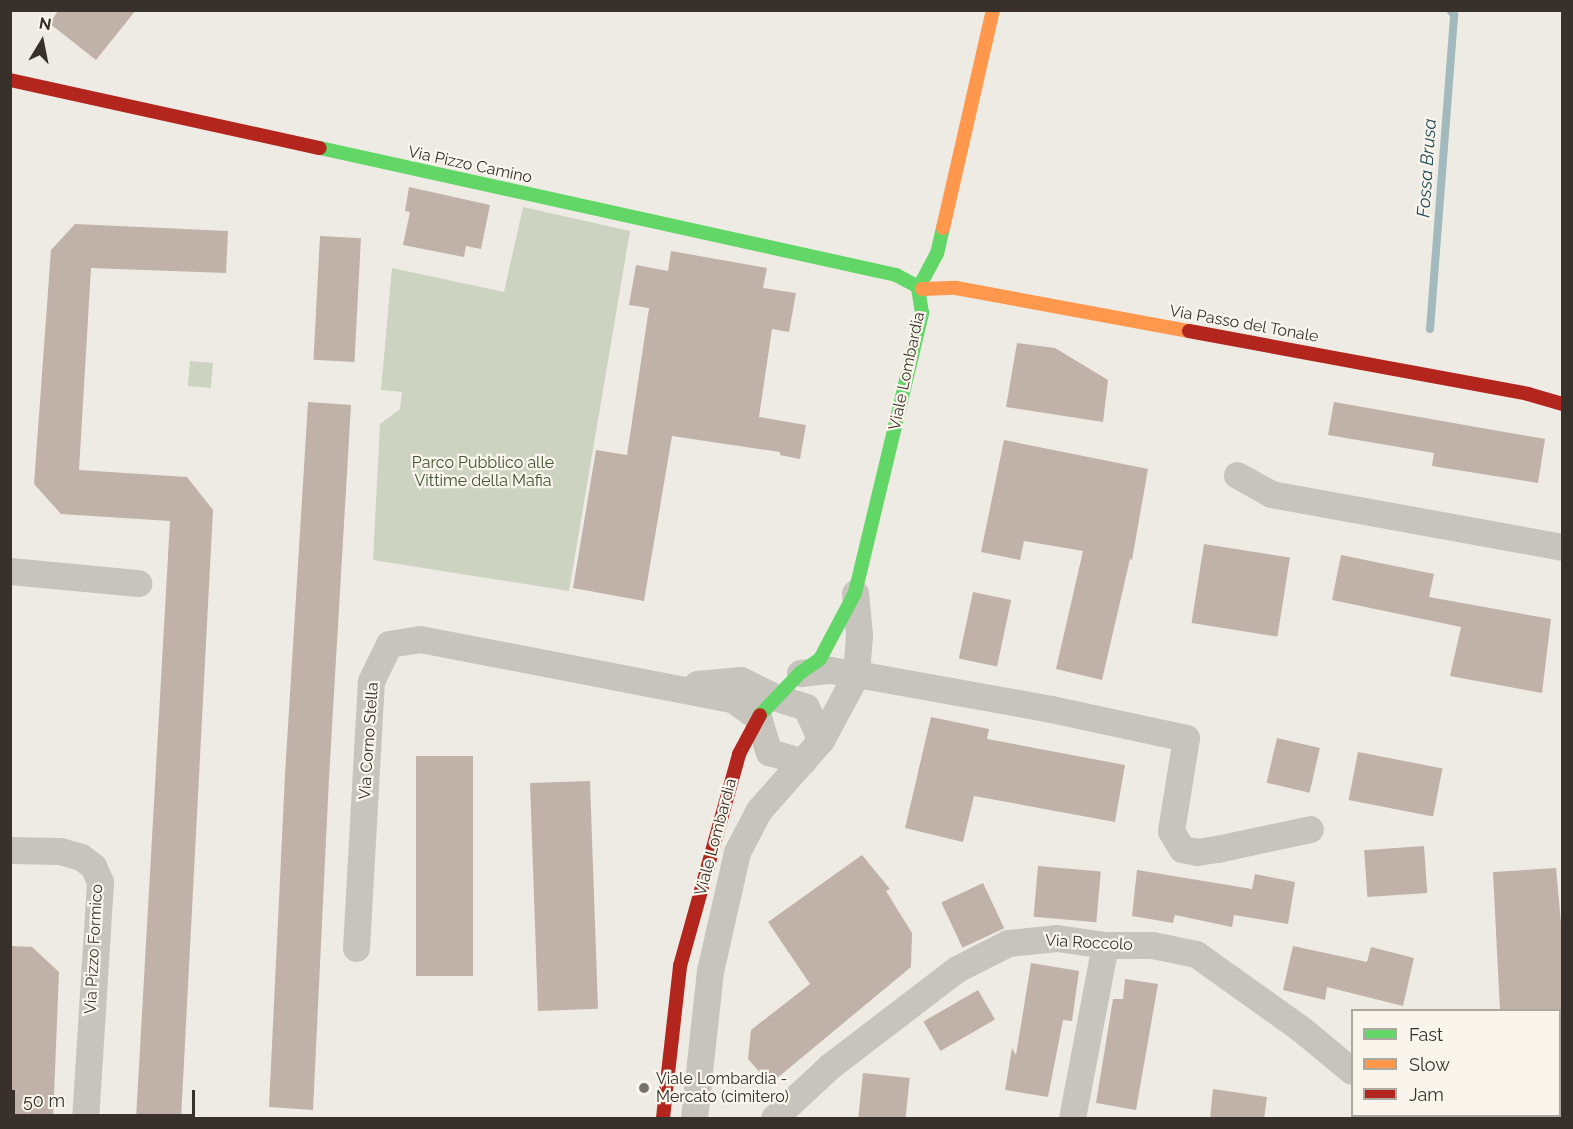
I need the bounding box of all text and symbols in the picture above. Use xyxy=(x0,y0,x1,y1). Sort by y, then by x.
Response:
north arrow xyxy=(12,12,72,72)
text: N xyxy=(38,13,53,34)
water label: Fossa Brusa xyxy=(1413,118,1441,218)
street label: Via Pizzo Camino xyxy=(406,142,534,188)
street label: Via Passo del Tonale xyxy=(1168,301,1320,347)
street label: Viale Lombardia xyxy=(885,310,929,432)
park label: Parco Pubblico alle Vittime della Mafia xyxy=(412,453,554,491)
street label: Via Corno Stella xyxy=(355,682,383,800)
street label: Viale Lombardia xyxy=(691,776,741,898)
street label: Via Pizzo Formico xyxy=(81,883,107,1015)
street label: Via Roccolo xyxy=(1045,931,1133,955)
legend xyxy=(1351,1009,1561,1117)
text: Fast xyxy=(1409,1024,1443,1045)
text: Slow xyxy=(1409,1054,1450,1075)
place label: Viale Lombardia - Mercato (cimitero) xyxy=(656,1069,789,1107)
scale bar xyxy=(15,1078,198,1116)
marker: Viale Lombardia - Mercato (cimitero) xyxy=(637,1081,651,1095)
text: Jam xyxy=(1409,1084,1444,1105)
text: 50 m xyxy=(23,1090,65,1111)

